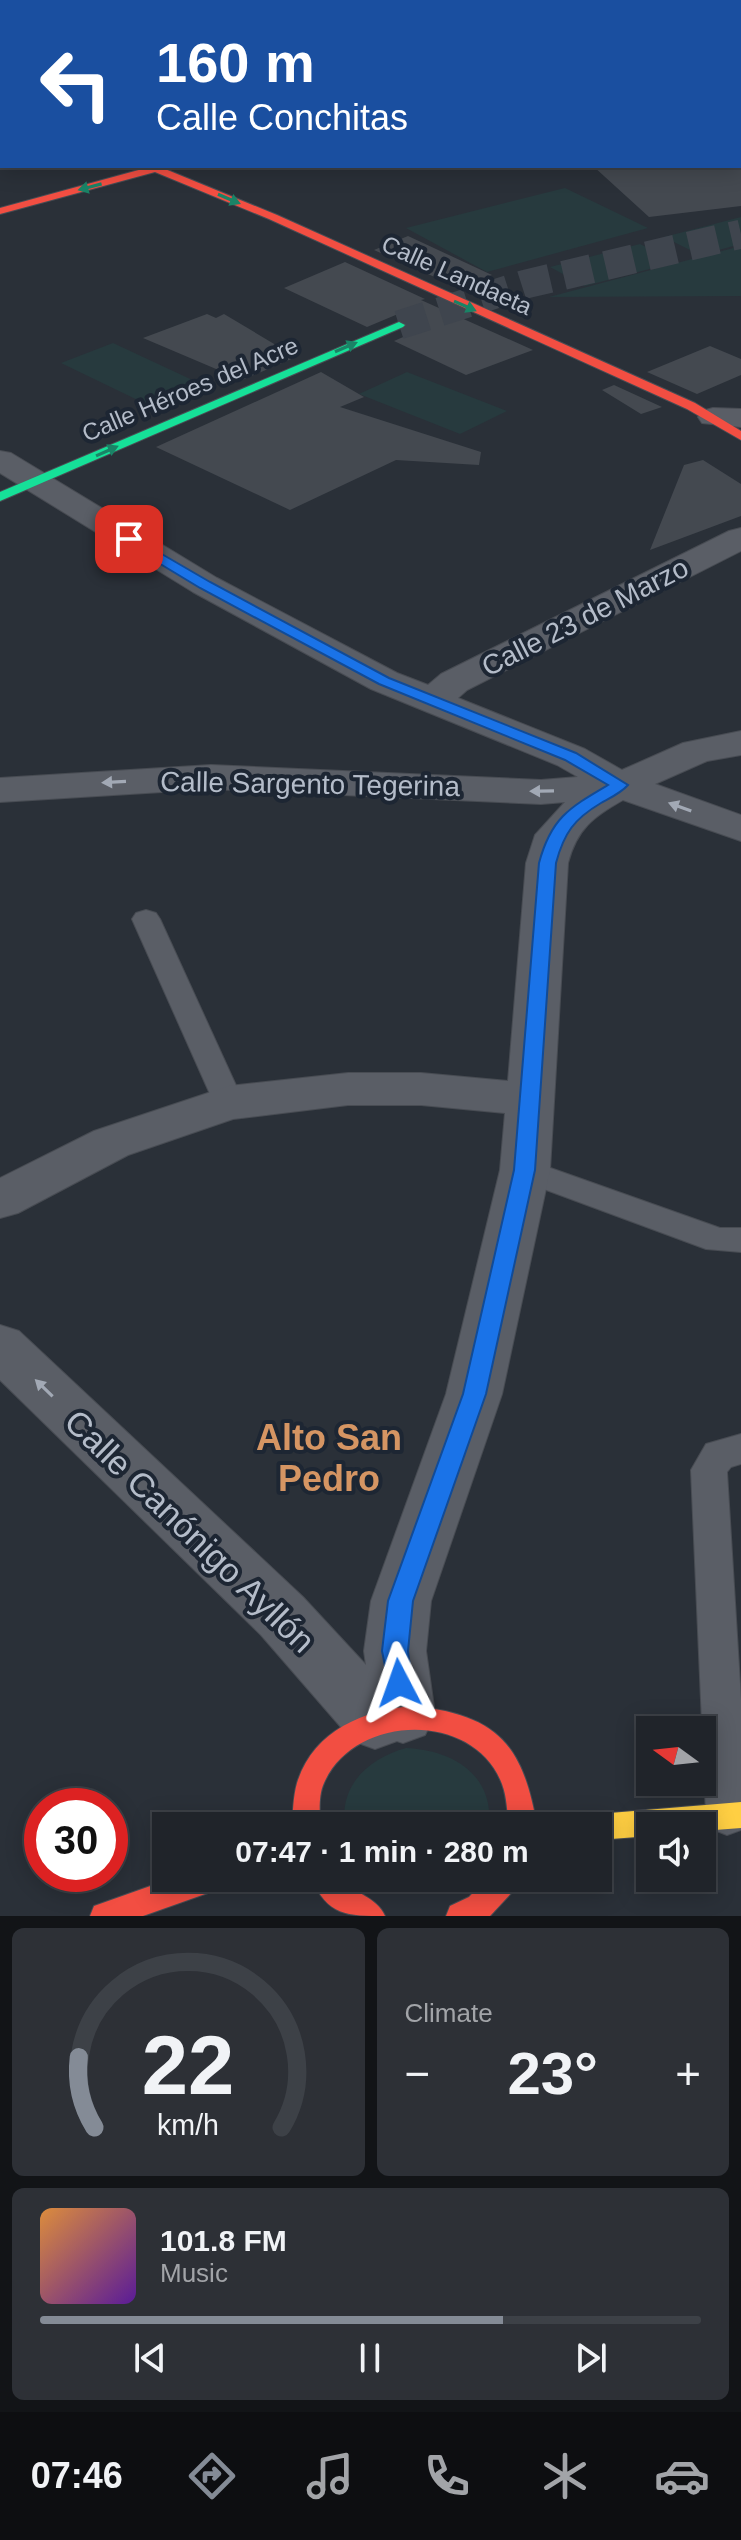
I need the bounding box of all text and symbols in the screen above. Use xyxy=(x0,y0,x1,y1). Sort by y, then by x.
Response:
text: 160 m xyxy=(156,31,315,94)
icon: left xyxy=(24,32,128,136)
text: Calle Conchitas xyxy=(156,97,408,138)
one-way arrow xyxy=(78,181,103,193)
one-way arrow xyxy=(217,192,241,205)
street label: Calle Landaeta xyxy=(378,230,537,320)
one-way arrow xyxy=(454,300,477,313)
street label: Calle Héroes del Acre xyxy=(78,331,302,447)
one-way arrow xyxy=(334,341,357,354)
one-way arrow xyxy=(95,444,119,457)
pin xyxy=(95,505,163,573)
icon: arrive xyxy=(107,517,151,561)
street label: Calle 23 de Marzo xyxy=(477,552,693,682)
street label: Calle Sargento Tegerina xyxy=(160,766,461,802)
one-way arrow xyxy=(101,776,126,789)
one-way arrow xyxy=(529,784,554,797)
one-way arrow xyxy=(668,801,692,813)
one-way arrow xyxy=(34,1379,53,1397)
street label: Calle Canónigo Ayllón xyxy=(57,1402,323,1660)
district label: Alto San Pedro xyxy=(256,1417,402,1499)
position arrow xyxy=(357,1641,441,1725)
north arrow xyxy=(636,1716,716,1796)
map controls xyxy=(636,1716,716,1892)
speed limit sign: 30 xyxy=(24,1788,128,1892)
button: sound xyxy=(636,1812,716,1892)
text: 07:47 · 1 min · 280 m xyxy=(235,1835,529,1868)
text: Climate xyxy=(405,1998,493,2028)
text: 22 xyxy=(142,2019,235,2112)
text: 23° xyxy=(507,2040,598,2107)
text: − xyxy=(405,2049,430,2098)
text: + xyxy=(675,2049,701,2098)
text: km/h xyxy=(157,2109,219,2141)
text: 101.8 FM xyxy=(160,2224,287,2257)
text: Music xyxy=(160,2258,228,2288)
icon: previous xyxy=(128,2336,172,2380)
icon: pause xyxy=(348,2336,392,2380)
icon: next xyxy=(569,2336,613,2380)
icon: directions xyxy=(184,2448,240,2504)
icon: music xyxy=(302,2448,358,2504)
icon: phone xyxy=(419,2448,475,2504)
icon: climate xyxy=(537,2448,593,2504)
icon: car xyxy=(654,2448,710,2504)
text: 07:46 xyxy=(31,2455,123,2496)

